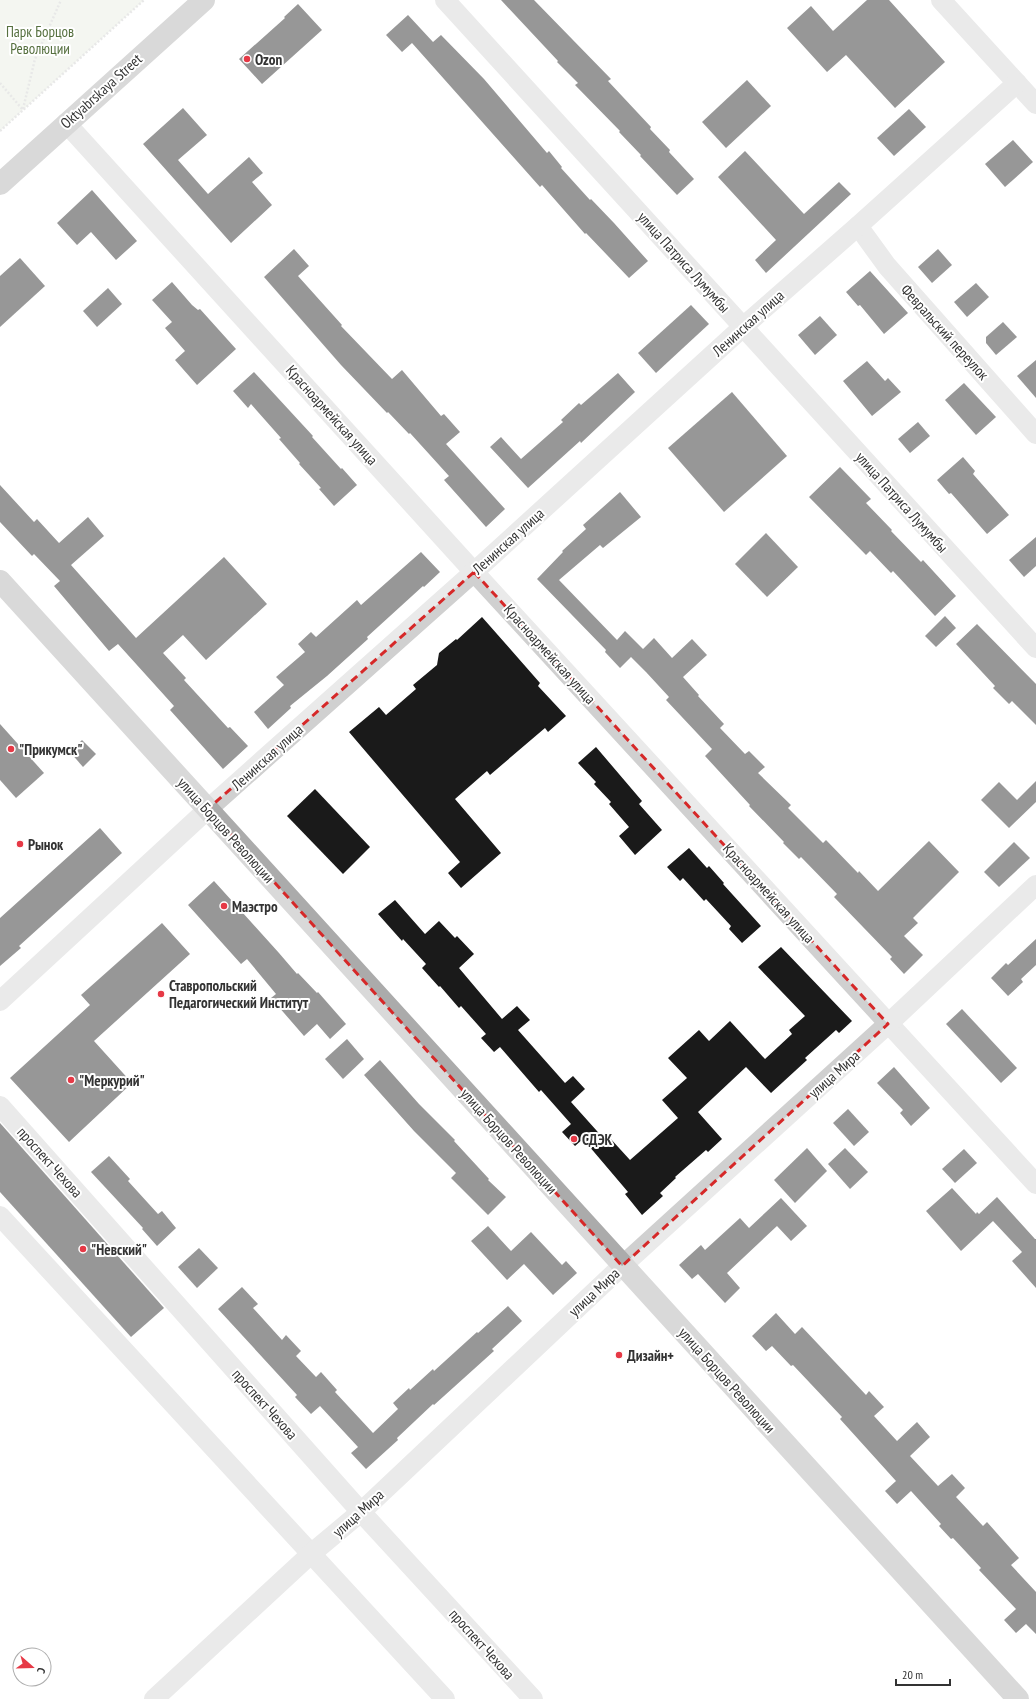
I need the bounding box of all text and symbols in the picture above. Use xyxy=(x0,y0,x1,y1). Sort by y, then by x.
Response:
park label: Парк Борцов Революции xyxy=(6,22,74,58)
street label: Oktyabrskaya Street xyxy=(56,49,146,133)
place label: Ozon xyxy=(255,50,282,69)
marker: Ozon xyxy=(242,54,252,64)
street label: улица Патриса Лумумбы xyxy=(634,208,734,316)
street label: Февральский переулок xyxy=(897,280,993,384)
street label: Ленинская улица xyxy=(707,286,788,361)
street label: Красноармейская улица xyxy=(282,361,382,469)
street label: улица Патриса Лумумбы xyxy=(852,448,952,556)
street label: Ленинская улица xyxy=(467,504,548,579)
street label: Красноармейская улица xyxy=(500,600,600,708)
street label: Ленинская улица xyxy=(226,720,307,795)
place label: "Прикумск" xyxy=(19,740,83,759)
marker: "Прикумск" xyxy=(6,744,16,754)
street label: улица Борцов Революции xyxy=(174,773,278,887)
place label: Рынок xyxy=(28,835,64,854)
marker: Рынок xyxy=(15,839,25,849)
street label: Красноармейская улица xyxy=(719,839,819,947)
place label: Маэстро xyxy=(232,897,278,916)
marker: Маэстро xyxy=(219,901,229,911)
place label: Ставропольский Педагогический Институт xyxy=(169,976,309,1012)
marker: Ставропольский Педагогический Институт xyxy=(156,989,166,999)
street label: улица Мира xyxy=(804,1046,864,1102)
place label: "Меркурий" xyxy=(79,1071,145,1090)
marker: "Меркурий" xyxy=(66,1075,76,1085)
street label: улица Борцов Революции xyxy=(457,1084,561,1198)
street label: проспект Чехова xyxy=(13,1123,87,1201)
place label: СДЭК xyxy=(582,1130,613,1149)
marker: СДЭК xyxy=(569,1134,579,1144)
place label: "Невский" xyxy=(91,1240,147,1259)
marker: "Невский" xyxy=(78,1244,88,1254)
street label: улица Мира xyxy=(565,1264,623,1320)
street label: улица Борцов Революции xyxy=(675,1323,779,1437)
place label: Дизайн+ xyxy=(627,1346,674,1365)
marker: Дизайн+ xyxy=(614,1350,624,1360)
street label: проспект Чехова xyxy=(228,1365,302,1443)
street label: улица Мира xyxy=(328,1485,388,1541)
street label: проспект Чехова xyxy=(445,1605,519,1683)
north arrow xyxy=(12,1647,52,1687)
scale bar xyxy=(896,1661,950,1687)
text: С xyxy=(34,1666,49,1675)
text: 20 m xyxy=(902,1667,923,1682)

